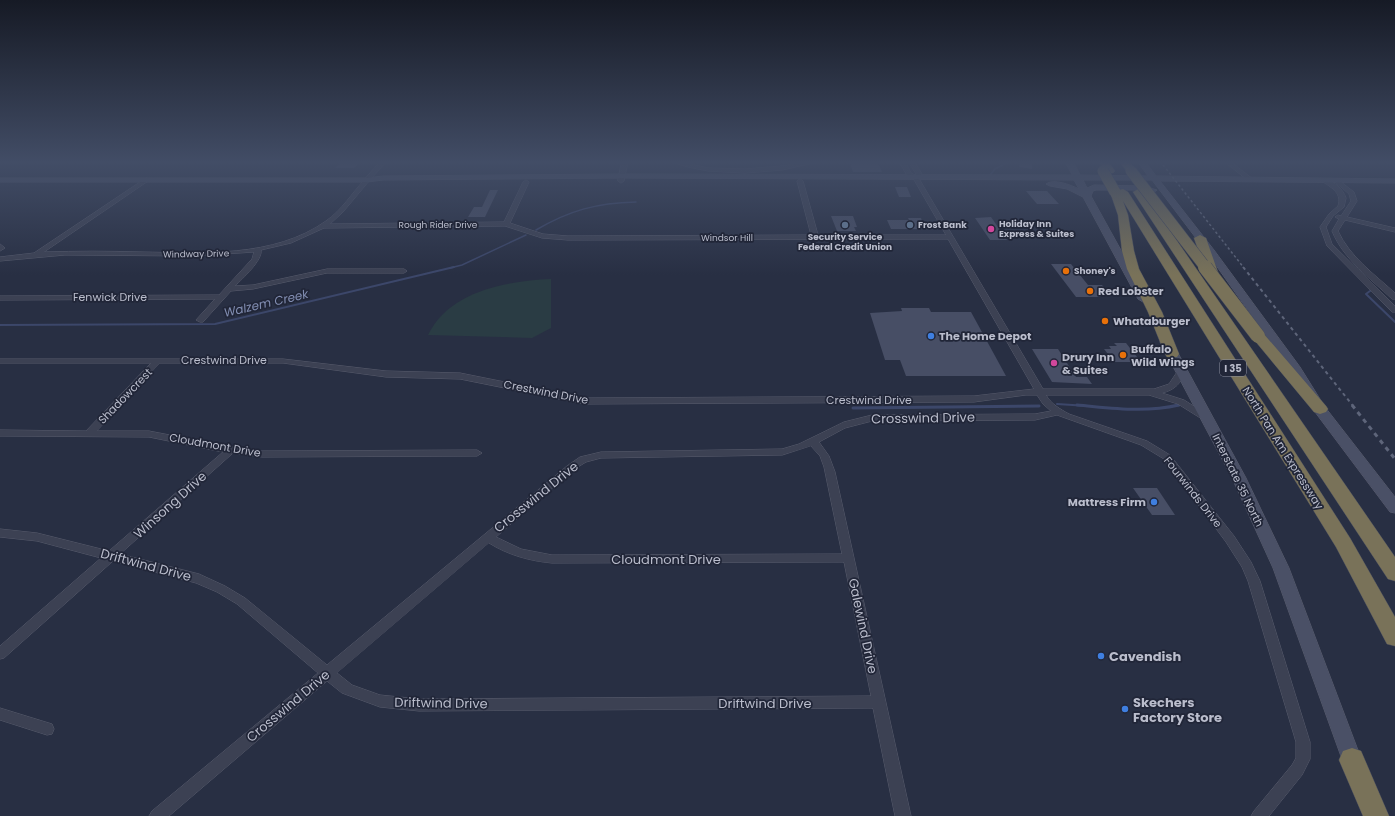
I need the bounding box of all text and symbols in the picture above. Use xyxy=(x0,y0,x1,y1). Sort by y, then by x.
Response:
place label: Holiday Inn Express & Suites xyxy=(999,218,1074,240)
street label: Rough Rider Drive xyxy=(399,219,478,231)
place label: Frost Bank xyxy=(918,219,967,231)
marker: Security Service Federal Credit Union xyxy=(840,220,850,230)
marker: Frost Bank xyxy=(905,220,915,230)
marker: Holiday Inn Express & Suites xyxy=(986,224,996,234)
place label: Security Service Federal Credit Union xyxy=(798,231,892,253)
street label: Windsor Hill xyxy=(701,232,753,244)
street label: Windway Drive xyxy=(163,247,230,261)
place label: Shoney's xyxy=(1074,265,1116,277)
marker: Shoney's xyxy=(1061,266,1071,276)
place label: Red Lobster xyxy=(1098,283,1164,299)
water label: Walzem Creek xyxy=(222,285,311,321)
marker: Red Lobster xyxy=(1085,286,1095,296)
street label: Fenwick Drive xyxy=(73,289,147,305)
place label: Whataburger xyxy=(1113,313,1190,329)
marker: Whataburger xyxy=(1100,316,1110,326)
place label: The Home Depot xyxy=(939,328,1032,344)
marker: The Home Depot xyxy=(926,331,936,341)
place label: Buffalo Wild Wings xyxy=(1131,341,1195,370)
place label: Drury Inn & Suites xyxy=(1062,349,1114,378)
marker: Buffalo Wild Wings xyxy=(1118,350,1128,360)
street label: Crestwind Drive xyxy=(181,352,267,368)
marker: Drury Inn & Suites xyxy=(1049,358,1059,368)
road number: I 35 xyxy=(1220,360,1246,376)
street label: Shadowcrest xyxy=(94,365,156,427)
street label: Crestwind Drive xyxy=(502,376,590,408)
street label: North Pan Am Expressway xyxy=(1239,384,1328,513)
street label: Crestwind Drive xyxy=(826,392,912,408)
street label: Crosswind Drive xyxy=(871,408,975,428)
street label: Cloudmont Drive xyxy=(168,429,262,461)
street label: Interstate 35 North xyxy=(1208,431,1268,529)
street label: Fourwinds Drive xyxy=(1160,453,1226,531)
street label: Crosswind Drive xyxy=(490,457,582,537)
street label: Winsong Drive xyxy=(129,467,211,543)
place label: Mattress Firm xyxy=(1068,494,1146,510)
marker: Mattress Firm xyxy=(1149,497,1159,507)
street label: Driftwind Drive xyxy=(98,544,194,586)
street label: Cloudmont Drive xyxy=(611,550,721,569)
street label: Galewind Drive xyxy=(844,576,882,676)
place label: Cavendish xyxy=(1109,647,1182,666)
marker: Cavendish xyxy=(1096,651,1106,661)
street label: Crosswind Drive xyxy=(242,665,334,747)
street label: Driftwind Drive xyxy=(394,693,488,713)
place label: Skechers Factory Store xyxy=(1133,693,1222,727)
street label: Driftwind Drive xyxy=(718,694,812,713)
marker: Skechers Factory Store xyxy=(1120,704,1130,714)

